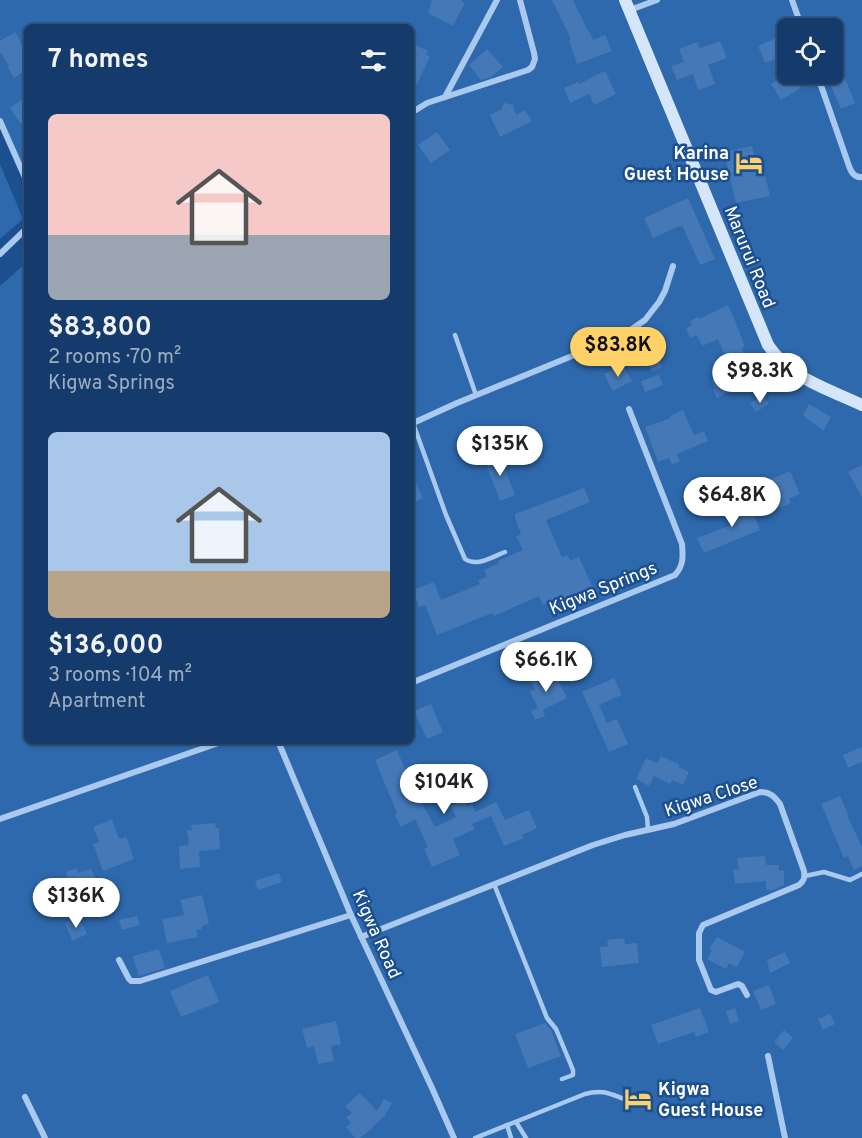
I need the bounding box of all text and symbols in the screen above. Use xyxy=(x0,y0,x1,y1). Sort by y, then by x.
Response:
map controls xyxy=(777,18,843,84)
button: locate xyxy=(777,18,843,84)
text: 7 homes xyxy=(48,44,148,77)
icon: filters xyxy=(357,44,390,77)
place label: Karina Guest House xyxy=(624,143,729,187)
hotel icon: Karina Guest House xyxy=(734,148,764,178)
icon: home xyxy=(165,153,273,261)
street label: Marurui Road xyxy=(718,203,780,312)
text: $83,800 xyxy=(48,312,152,345)
pin: $83.8K xyxy=(569,327,667,378)
text: $83.8K xyxy=(584,333,652,359)
text: 2 rooms · 70 m² xyxy=(48,345,181,371)
pin: $98.3K xyxy=(711,353,809,404)
text: $98.3K xyxy=(726,359,794,385)
text: Kigwa Springs xyxy=(48,371,175,397)
pin: $135K xyxy=(458,426,542,477)
text: $135K xyxy=(471,432,529,458)
icon: home xyxy=(165,471,273,579)
pin: $64.8K xyxy=(683,477,781,528)
text: $64.8K xyxy=(698,483,766,509)
street label: Kigwa Springs xyxy=(546,557,661,621)
text: $136,000 xyxy=(48,630,164,663)
pin: $66.1K xyxy=(497,642,595,693)
text: $66.1K xyxy=(514,648,578,674)
text: 3 rooms · 104 m² xyxy=(48,663,192,689)
text: Apartment xyxy=(48,689,146,715)
pin: $104K xyxy=(402,764,486,815)
text: $104K xyxy=(414,770,474,796)
street label: Kigwa Close xyxy=(662,771,761,823)
pin: $136K xyxy=(34,878,118,929)
text: $136K xyxy=(47,884,105,910)
street label: Kigwa Road xyxy=(346,887,405,983)
place label: Kigwa Guest House xyxy=(658,1079,763,1123)
hotel icon: Kigwa Guest House xyxy=(623,1084,653,1114)

